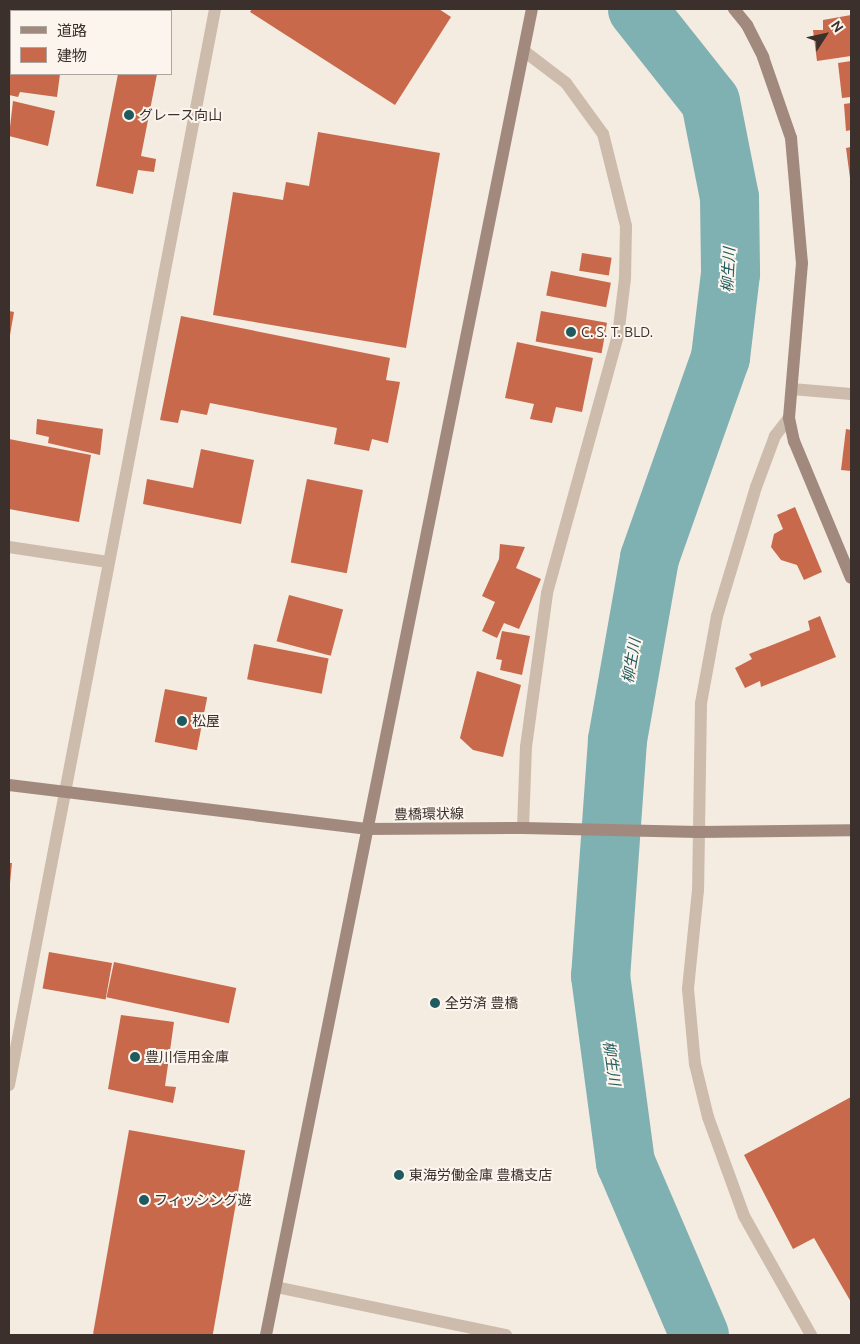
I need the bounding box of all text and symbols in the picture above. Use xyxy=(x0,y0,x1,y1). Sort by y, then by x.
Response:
legend xyxy=(10,10,172,75)
north arrow xyxy=(800,10,850,60)
text: N xyxy=(828,18,847,35)
text: 道路 xyxy=(57,22,87,39)
text: 建物 xyxy=(57,47,87,64)
place label: グレース向山 xyxy=(139,107,223,123)
marker: グレース向山 xyxy=(123,109,135,121)
water label: 柳生川 xyxy=(718,247,738,293)
place label: C. S. T. BLD. xyxy=(581,324,653,340)
marker: C. S. T. BLD. xyxy=(565,326,577,338)
water label: 柳生川 xyxy=(618,637,644,685)
place label: 松屋 xyxy=(192,713,220,729)
marker: 松屋 xyxy=(176,715,188,727)
street label: 豊橋環状線 xyxy=(394,805,464,823)
place label: 全労済 豊橋 xyxy=(445,995,518,1011)
marker: 全労済 豊橋 xyxy=(429,997,441,1009)
water label: 柳生川 xyxy=(600,1039,624,1087)
place label: 豊川信用金庫 xyxy=(145,1049,229,1065)
marker: 豊川信用金庫 xyxy=(129,1051,141,1063)
place label: 東海労働金庫 豊橋支店 xyxy=(409,1167,552,1183)
marker: 東海労働金庫 豊橋支店 xyxy=(393,1169,405,1181)
place label: フィッシング遊 xyxy=(154,1192,252,1208)
marker: フィッシング遊 xyxy=(138,1194,150,1206)

